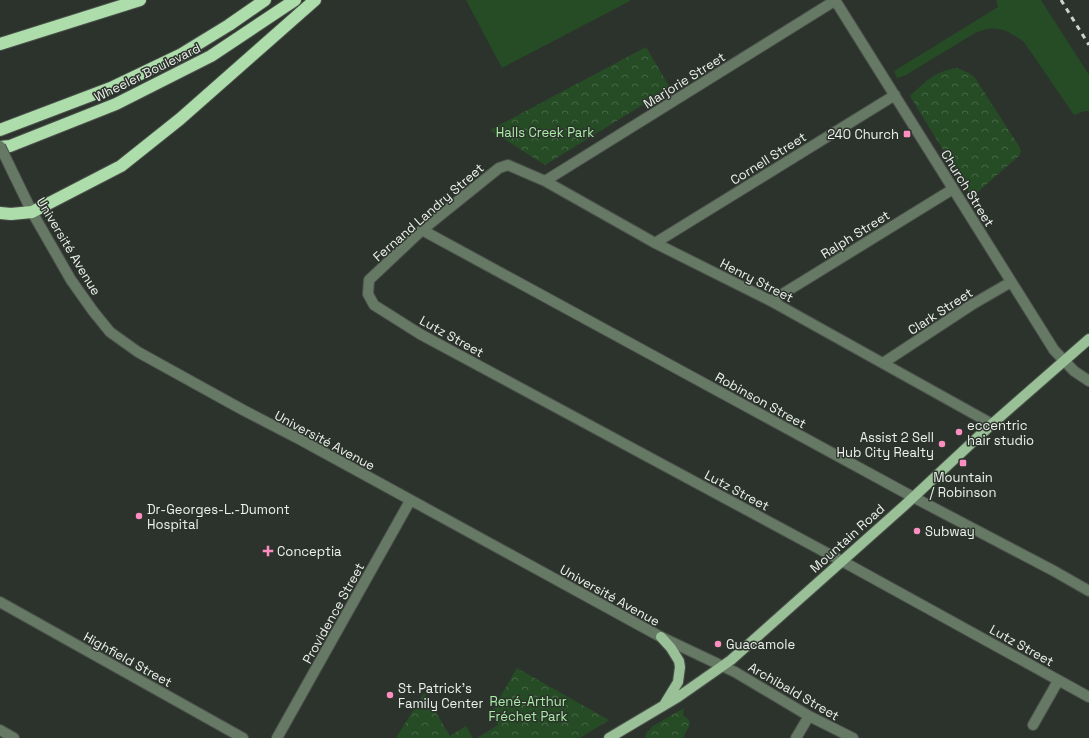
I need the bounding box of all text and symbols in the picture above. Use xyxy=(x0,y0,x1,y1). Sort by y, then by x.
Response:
street label: Wheeler Boulevard xyxy=(91,39,203,106)
street label: Marjorie Street xyxy=(640,48,729,112)
park label: Halls Creek Park xyxy=(496,124,594,141)
place label: 240 Church xyxy=(827,126,899,143)
street label: Cornell Street xyxy=(727,128,809,189)
marker: 240 Church xyxy=(902,129,912,139)
street label: Church Street xyxy=(937,147,998,230)
street label: Fernand Landry Street xyxy=(369,160,487,265)
street label: Université Avenue xyxy=(33,194,105,298)
street label: Ralph Street xyxy=(818,206,893,262)
street label: Henry Street xyxy=(717,255,796,306)
street label: Clark Street xyxy=(905,284,976,339)
street label: Lutz Street xyxy=(417,312,487,361)
street label: Robinson Street xyxy=(712,368,809,433)
street label: Université Avenue xyxy=(272,407,378,474)
place label: eccentric hair studio xyxy=(967,417,1034,449)
marker: eccentric hair studio xyxy=(954,427,964,437)
place label: Assist 2 Sell Hub City Realty xyxy=(836,429,934,461)
marker: Assist 2 Sell Hub City Realty xyxy=(937,439,947,449)
marker: Mountain / Robinson xyxy=(958,458,968,468)
street label: Lutz Street xyxy=(702,466,772,515)
place label: Mountain / Robinson xyxy=(930,469,996,501)
street label: Mountain Road xyxy=(806,500,888,576)
place label: Dr-Georges-L.-Dumont Hospital xyxy=(147,501,290,533)
marker: Dr-Georges-L.-Dumont Hospital xyxy=(134,511,144,521)
place label: Subway xyxy=(925,523,975,540)
marker: Subway xyxy=(912,526,922,536)
place label: Conceptia xyxy=(277,543,342,560)
marker: Conceptia xyxy=(262,545,274,557)
street label: Providence Street xyxy=(299,560,368,667)
street label: Université Avenue xyxy=(557,561,663,630)
street label: Lutz Street xyxy=(987,621,1057,670)
street label: Highfield Street xyxy=(80,628,175,691)
place label: Guacamole xyxy=(726,636,795,653)
marker: Guacamole xyxy=(713,639,723,649)
street label: Archibald Street xyxy=(745,659,842,724)
place label: St. Patrick's Family Center xyxy=(398,680,484,712)
marker: St. Patrick's Family Center xyxy=(385,690,395,700)
park label: René-Arthur Fréchet Park xyxy=(489,693,567,725)

